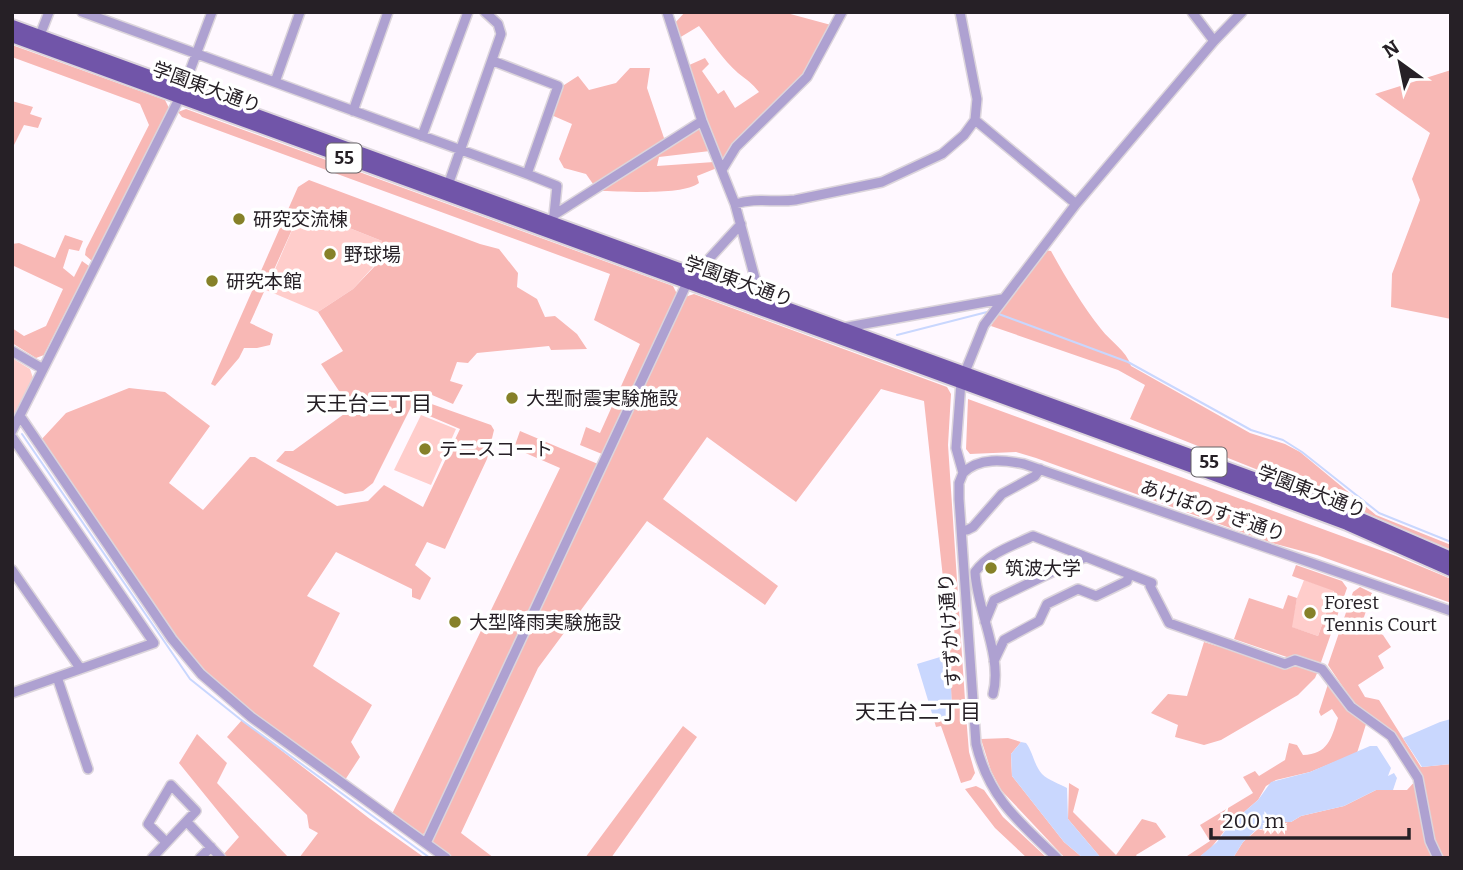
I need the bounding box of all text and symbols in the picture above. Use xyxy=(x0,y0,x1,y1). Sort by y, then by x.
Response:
north arrow xyxy=(1365,28,1435,98)
text: N xyxy=(1379,35,1404,63)
street label: 学園東大通り xyxy=(149,57,264,118)
road number: 55 xyxy=(326,144,362,173)
place label: 研究交流棟 xyxy=(253,208,348,231)
marker: 研究交流棟 xyxy=(231,211,247,227)
place label: 野球場 xyxy=(344,243,401,266)
marker: 野球場 xyxy=(322,246,338,262)
street label: 学園東大通り xyxy=(681,251,796,312)
place label: 研究本館 xyxy=(226,270,302,293)
marker: 研究本館 xyxy=(204,273,220,289)
place label: 大型耐震実験施設 xyxy=(526,387,678,410)
marker: 大型耐震実験施設 xyxy=(504,390,520,406)
district label: 天王台三丁目 xyxy=(306,391,432,417)
place label: テニスコート xyxy=(439,438,553,461)
marker: テニスコート xyxy=(417,441,433,457)
road number: 55 xyxy=(1192,448,1226,476)
street label: 学園東大通り xyxy=(1254,460,1369,523)
street label: あけぼのすぎ通り xyxy=(1137,475,1288,546)
place label: 筑波大学 xyxy=(1005,557,1081,580)
marker: 筑波大学 xyxy=(983,560,999,576)
street label: すずかけ通り xyxy=(934,572,965,688)
place label: Forest Tennis Court xyxy=(1324,591,1437,636)
marker: Forest Tennis Court xyxy=(1302,605,1318,621)
place label: 大型降雨実験施設 xyxy=(469,611,621,634)
marker: 大型降雨実験施設 xyxy=(447,614,463,630)
district label: 天王台二丁目 xyxy=(855,699,981,725)
scale bar xyxy=(1211,796,1409,840)
text: 200 m xyxy=(1222,808,1285,834)

